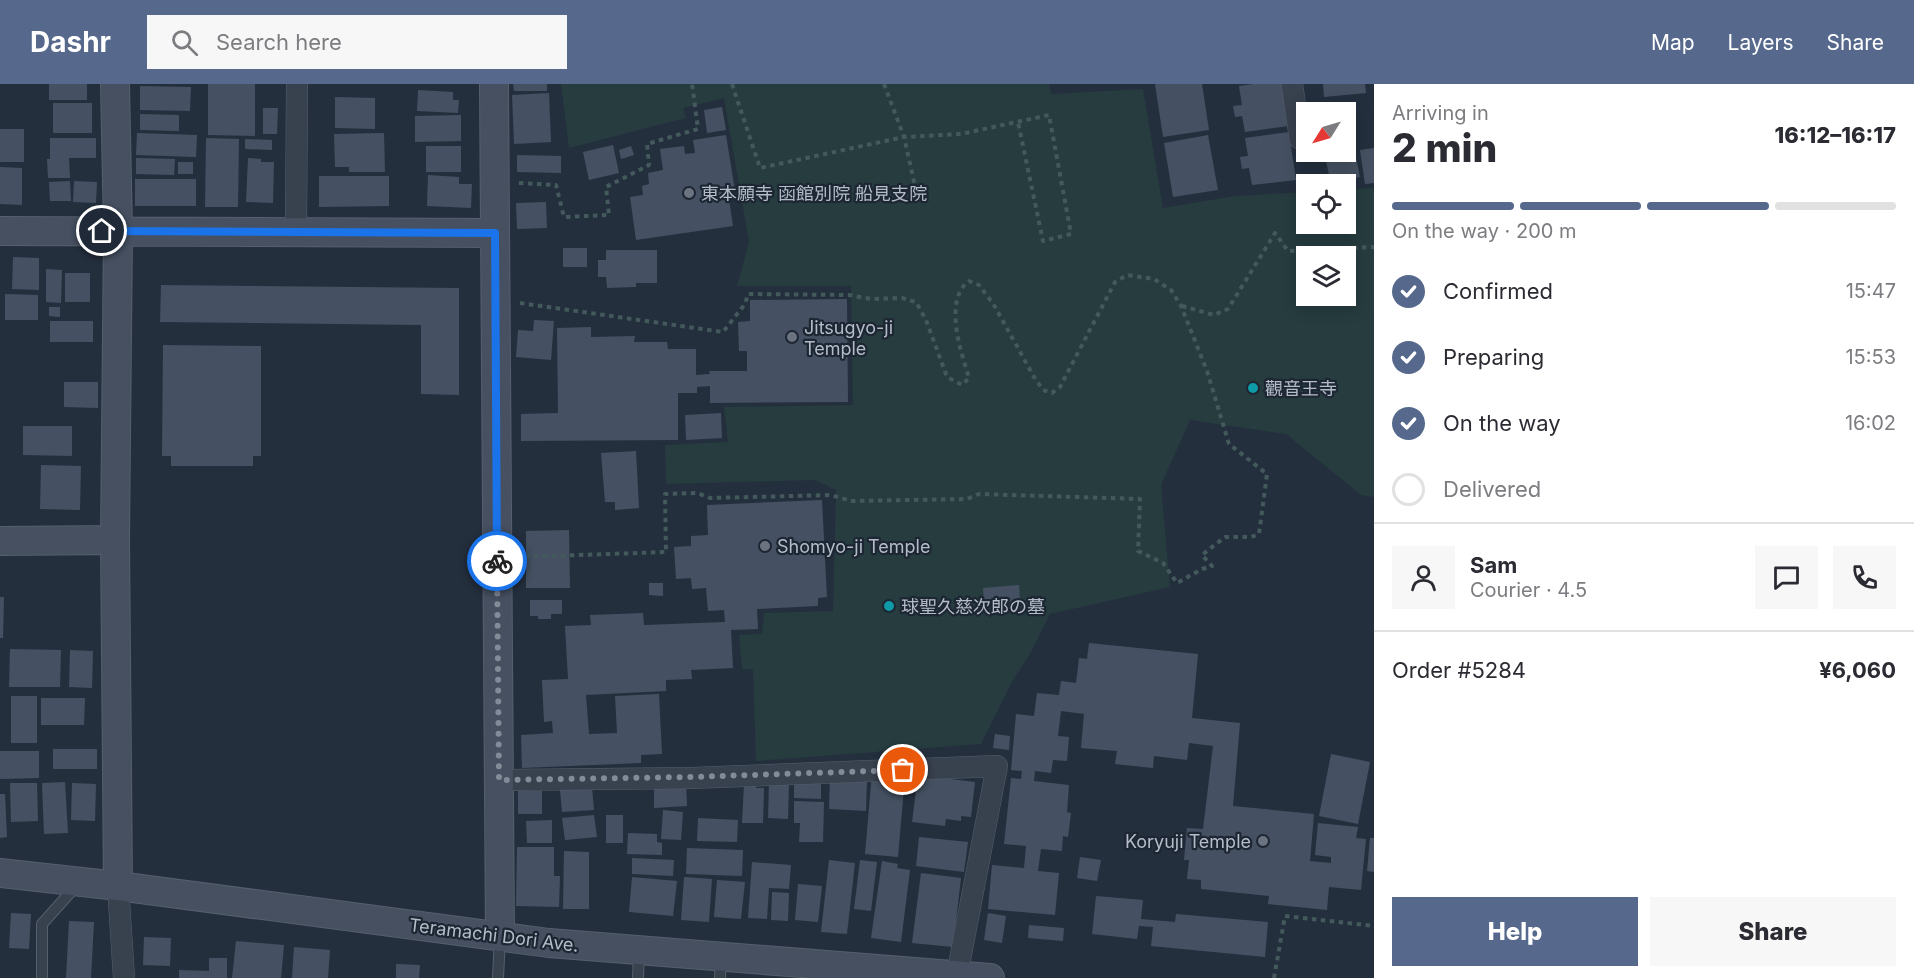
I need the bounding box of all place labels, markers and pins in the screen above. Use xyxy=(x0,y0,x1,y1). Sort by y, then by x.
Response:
place label: 東本願寺 函館別院 船見支院 xyxy=(701,183,927,204)
marker: 東本願寺 函館別院 船見支院 xyxy=(682,186,696,200)
pin xyxy=(76,205,127,256)
place label: Jitsugyo-ji Temple xyxy=(804,317,893,359)
marker: Jitsugyo-ji Temple xyxy=(785,330,799,344)
place label: 觀音王寺 xyxy=(1265,378,1337,399)
marker: 觀音王寺 xyxy=(1246,381,1260,395)
place label: Shomyo-ji Temple xyxy=(777,536,930,557)
marker: Shomyo-ji Temple xyxy=(758,539,772,553)
place label: 球聖久慈次郎の墓 xyxy=(901,596,1045,617)
marker: 球聖久慈次郎の墓 xyxy=(882,599,896,613)
pin xyxy=(877,744,928,795)
place label: Koryuji Temple xyxy=(1125,831,1251,852)
marker: Koryuji Temple xyxy=(1256,834,1270,848)

